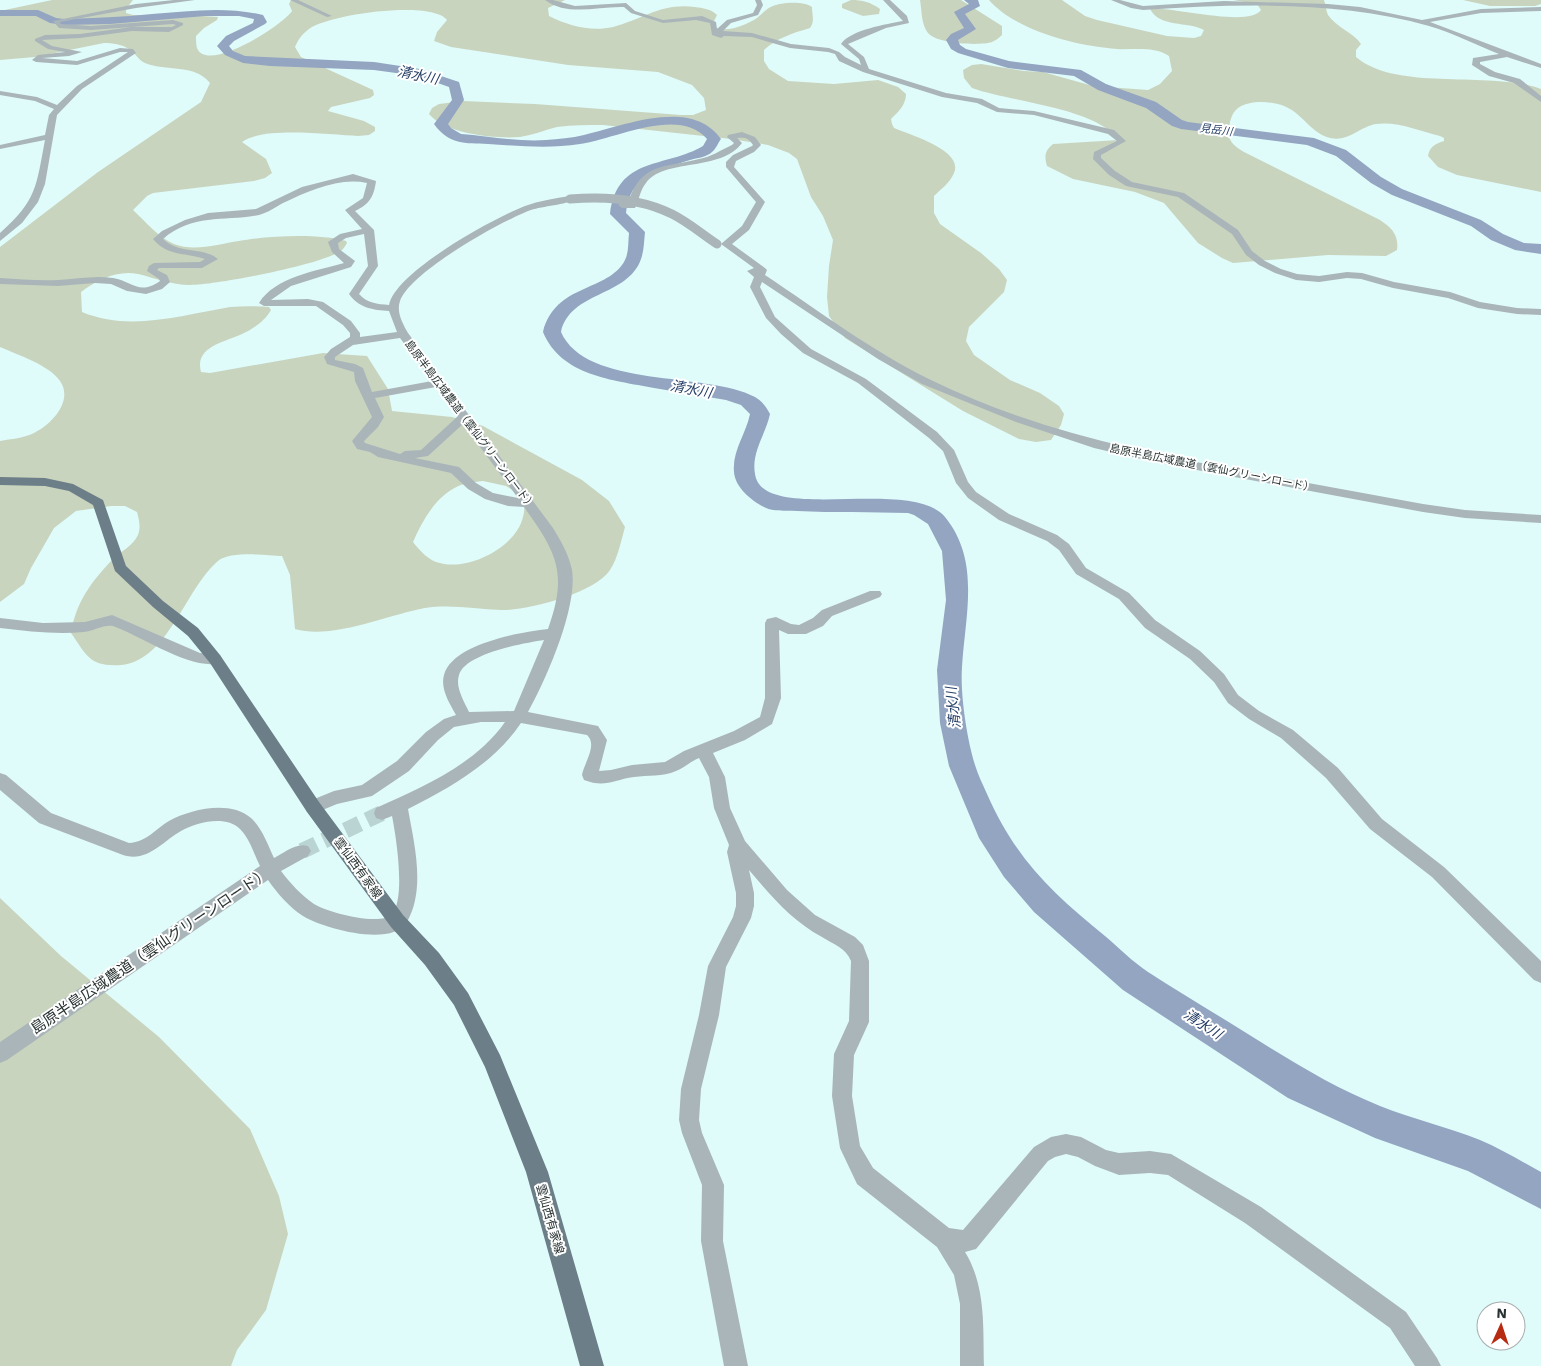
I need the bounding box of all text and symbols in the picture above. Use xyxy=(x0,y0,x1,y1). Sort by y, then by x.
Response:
water label: 清水川 xyxy=(396,63,442,88)
water label: 見岳川 xyxy=(1199,122,1234,139)
street label: 島原半島広域農道（雲仙グリーンロード） xyxy=(402,338,538,512)
water label: 清水川 xyxy=(669,377,715,401)
street label: 島原半島広域農道（雲仙グリーンロード） xyxy=(1108,442,1316,494)
water label: 清水川 xyxy=(943,684,963,730)
street label: 雲仙西有家線 xyxy=(331,835,385,901)
street label: 島原半島広域農道（雲仙グリーンロード） xyxy=(27,864,273,1038)
water label: 清水川 xyxy=(1181,1006,1227,1043)
street label: 雲仙西有家線 xyxy=(533,1182,567,1256)
north arrow xyxy=(1476,1301,1526,1351)
text: N xyxy=(1496,1305,1507,1321)

